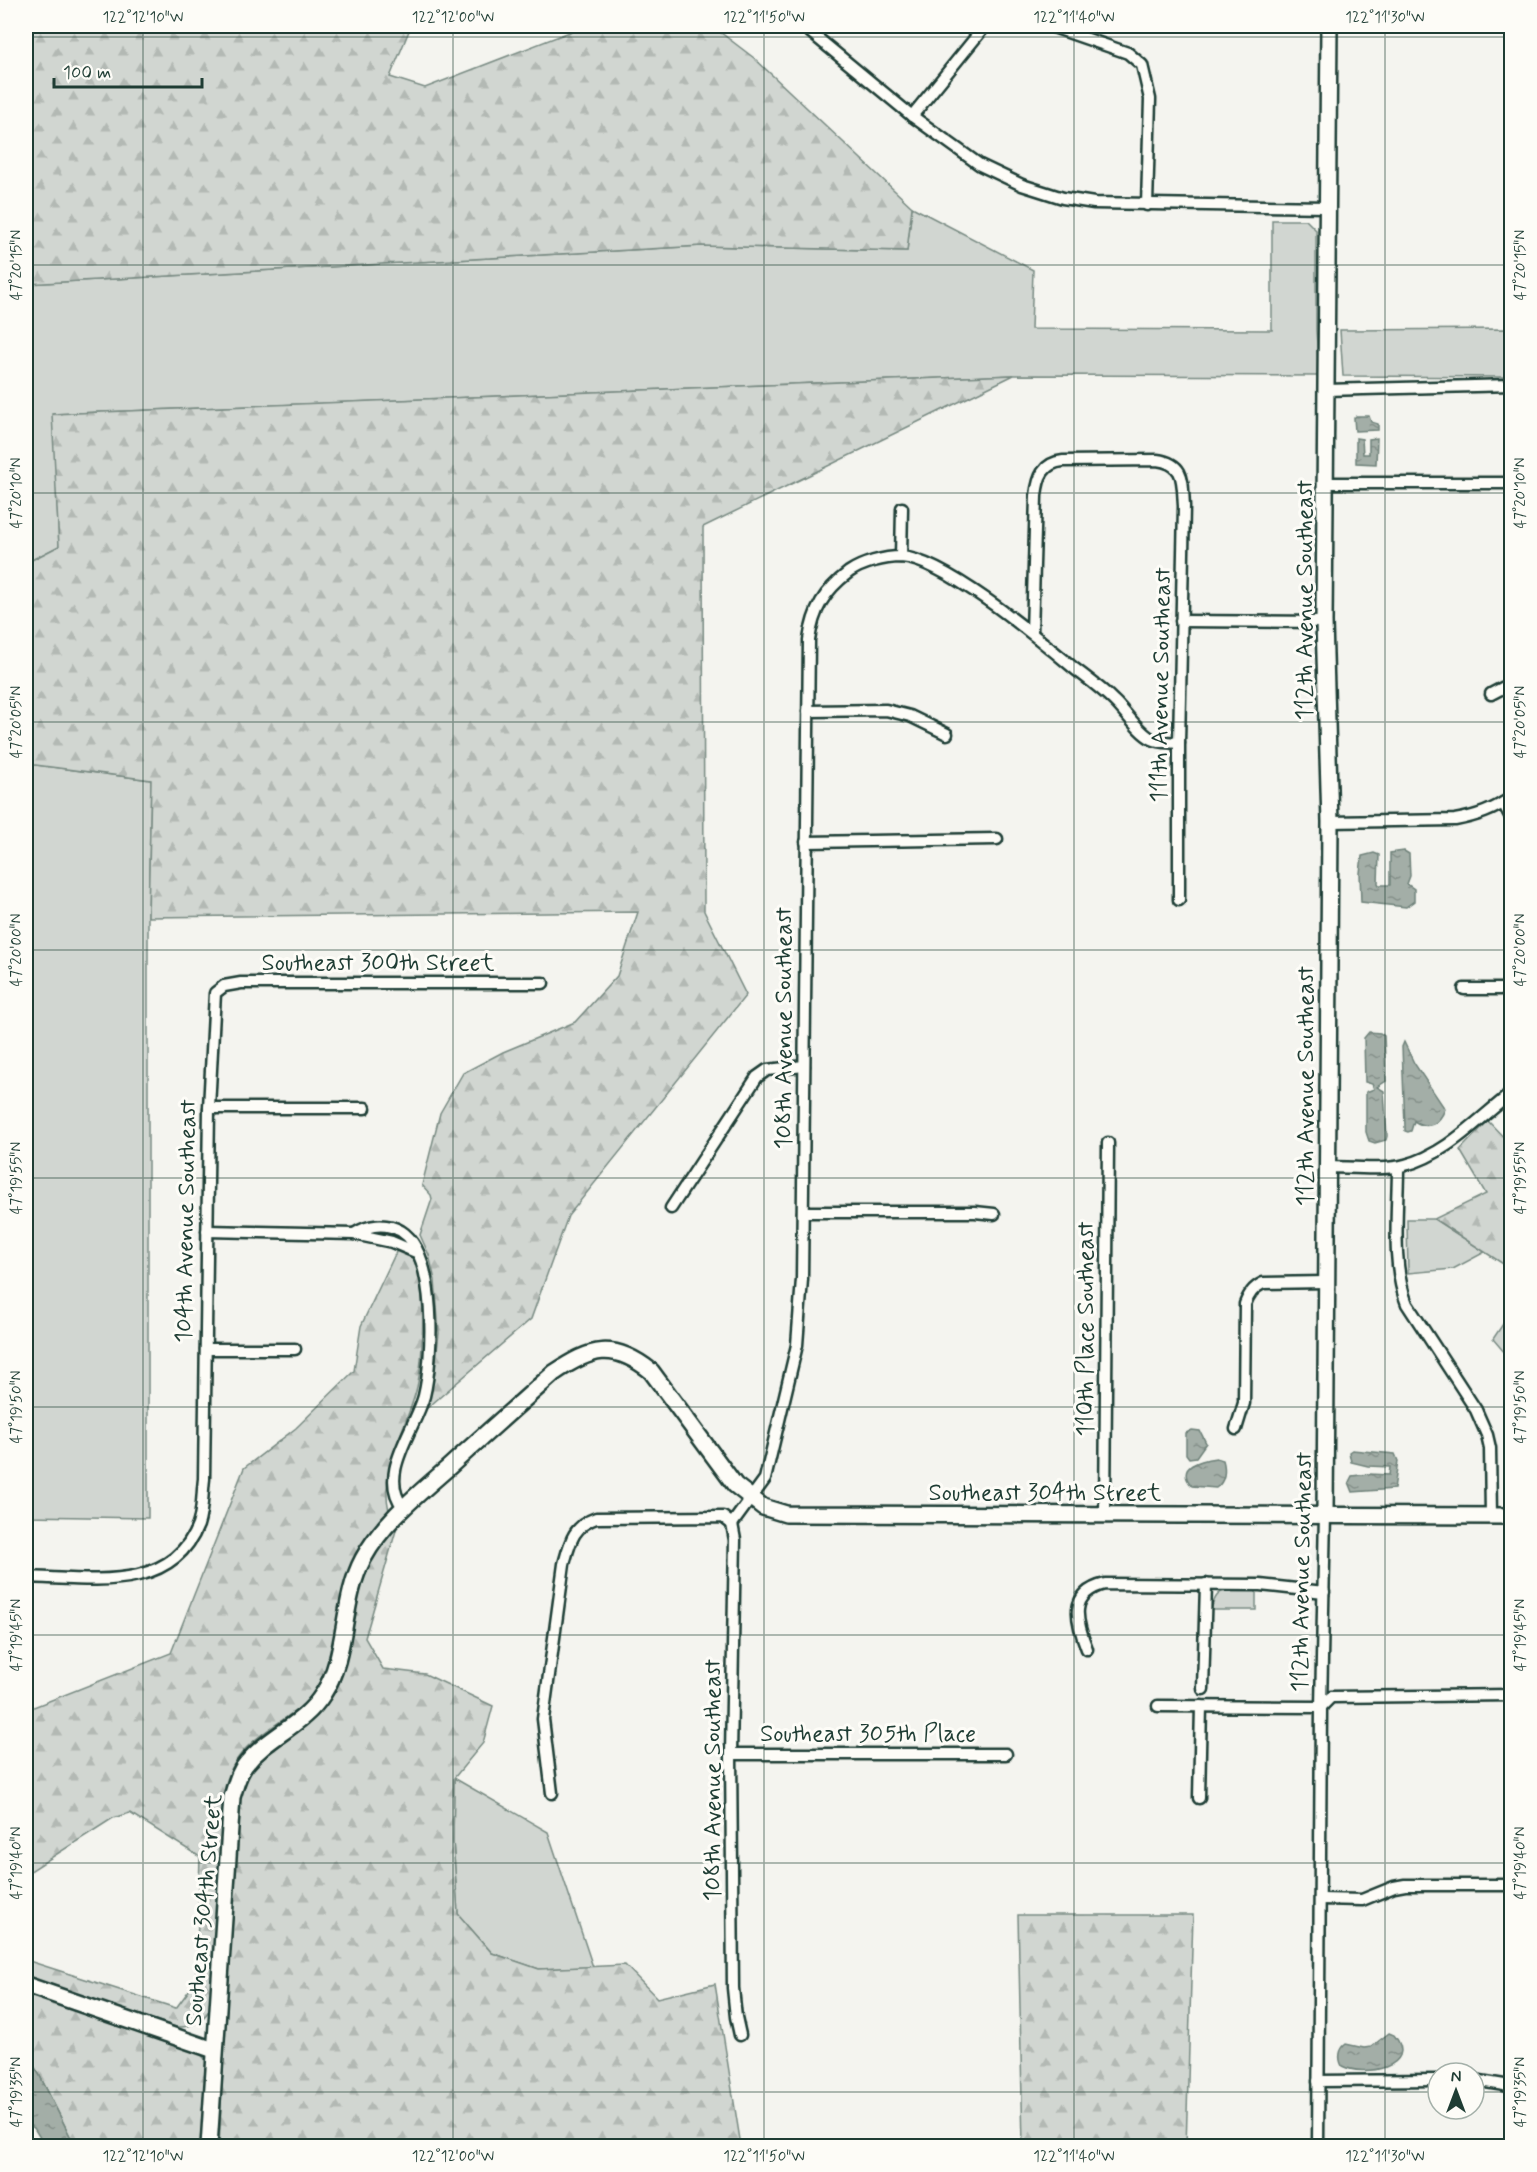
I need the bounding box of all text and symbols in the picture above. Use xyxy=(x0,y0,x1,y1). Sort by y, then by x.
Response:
text: 122°12'10"W xyxy=(103,8,183,28)
text: 122°12'00"W xyxy=(412,8,494,28)
text: 122°11'50"W xyxy=(723,8,805,28)
text: 122°11'40"W xyxy=(1033,8,1115,28)
text: 122°11'30"W xyxy=(1345,8,1425,28)
scale bar xyxy=(54,51,202,89)
text: 100 m xyxy=(63,61,111,85)
text: 47°20'15"N xyxy=(7,230,27,300)
text: 47°20'15"N xyxy=(1511,230,1531,300)
text: 47°20'10"N xyxy=(7,457,27,529)
text: 47°20'10"N xyxy=(1511,457,1531,529)
street label: 112th Avenue Southeast xyxy=(1290,479,1321,720)
street label: 111th Avenue Southeast xyxy=(1144,567,1179,803)
text: 47°20'05"N xyxy=(7,686,27,758)
text: 47°20'05"N xyxy=(1511,686,1531,758)
street label: 108th Avenue Southeast xyxy=(769,906,800,1149)
text: 47°20'00"N xyxy=(7,914,27,986)
text: 47°20'00"N xyxy=(1511,914,1531,986)
street label: Southeast 300th Street xyxy=(261,948,495,979)
street label: 112th Avenue Southeast xyxy=(1291,965,1322,1206)
street label: 104th Avenue Southeast xyxy=(169,1099,204,1343)
text: 47°19'55"N xyxy=(7,1142,27,1214)
text: 47°19'55"N xyxy=(1511,1142,1531,1214)
street label: 110th Place Southeast xyxy=(1071,1221,1102,1437)
text: 47°19'50"N xyxy=(7,1370,27,1444)
text: 47°19'50"N xyxy=(1511,1370,1531,1444)
street label: 112th Avenue Southeast xyxy=(1285,1451,1320,1692)
street label: Southeast 304th Street xyxy=(929,1478,1161,1509)
text: 47°19'45"N xyxy=(7,1599,27,1671)
text: 47°19'45"N xyxy=(1511,1599,1531,1671)
street label: 108th Avenue Southeast xyxy=(698,1658,729,1901)
street label: Southeast 305th Place xyxy=(760,1719,976,1750)
street label: Southeast 304th Street xyxy=(179,1793,230,2027)
text: 47°19'40"N xyxy=(7,1827,27,1899)
text: 47°19'40"N xyxy=(1511,1827,1531,1899)
text: 47°19'35"N xyxy=(7,2057,27,2127)
text: 47°19'35"N xyxy=(1511,2057,1531,2127)
north arrow xyxy=(1426,2061,1486,2121)
text: N xyxy=(1451,2067,1461,2088)
text: 122°12'10"W xyxy=(103,2147,183,2167)
text: 122°12'00"W xyxy=(412,2147,494,2167)
text: 122°11'50"W xyxy=(723,2147,805,2167)
text: 122°11'40"W xyxy=(1033,2147,1115,2167)
text: 122°11'30"W xyxy=(1345,2147,1425,2167)

